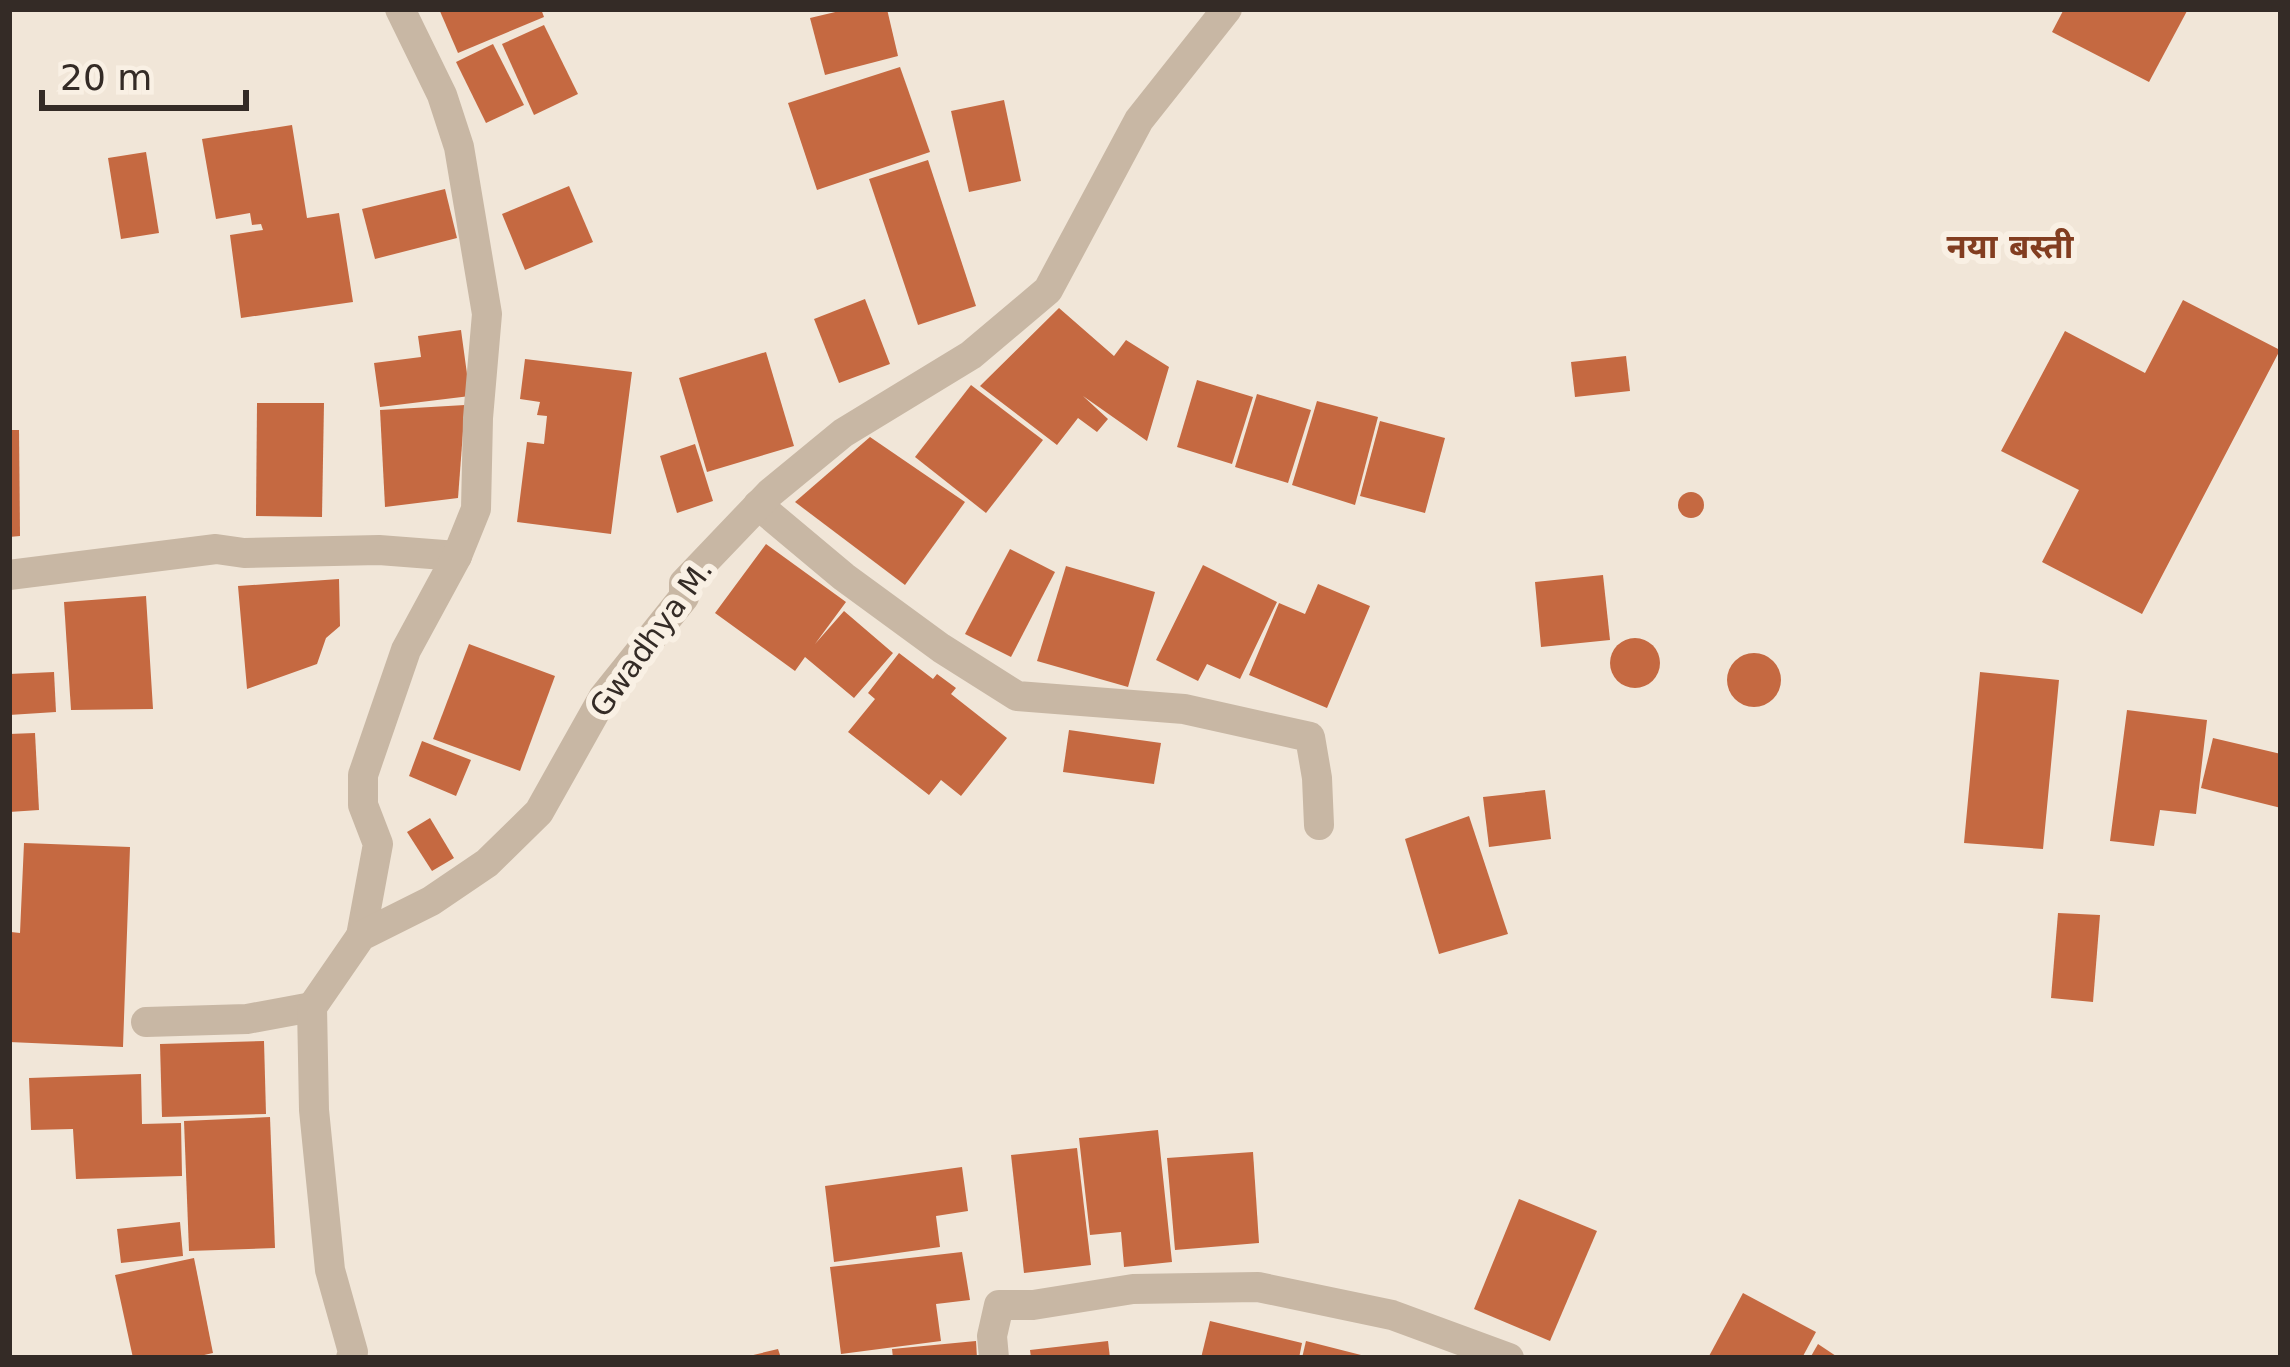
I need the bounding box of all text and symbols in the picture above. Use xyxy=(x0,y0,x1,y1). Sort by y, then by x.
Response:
scale bar xyxy=(42,36,246,110)
text: 20 m xyxy=(60,57,152,98)
district label: नया बस्ती xyxy=(1947,227,2075,266)
street label: Gwadhya M. xyxy=(582,553,720,723)

